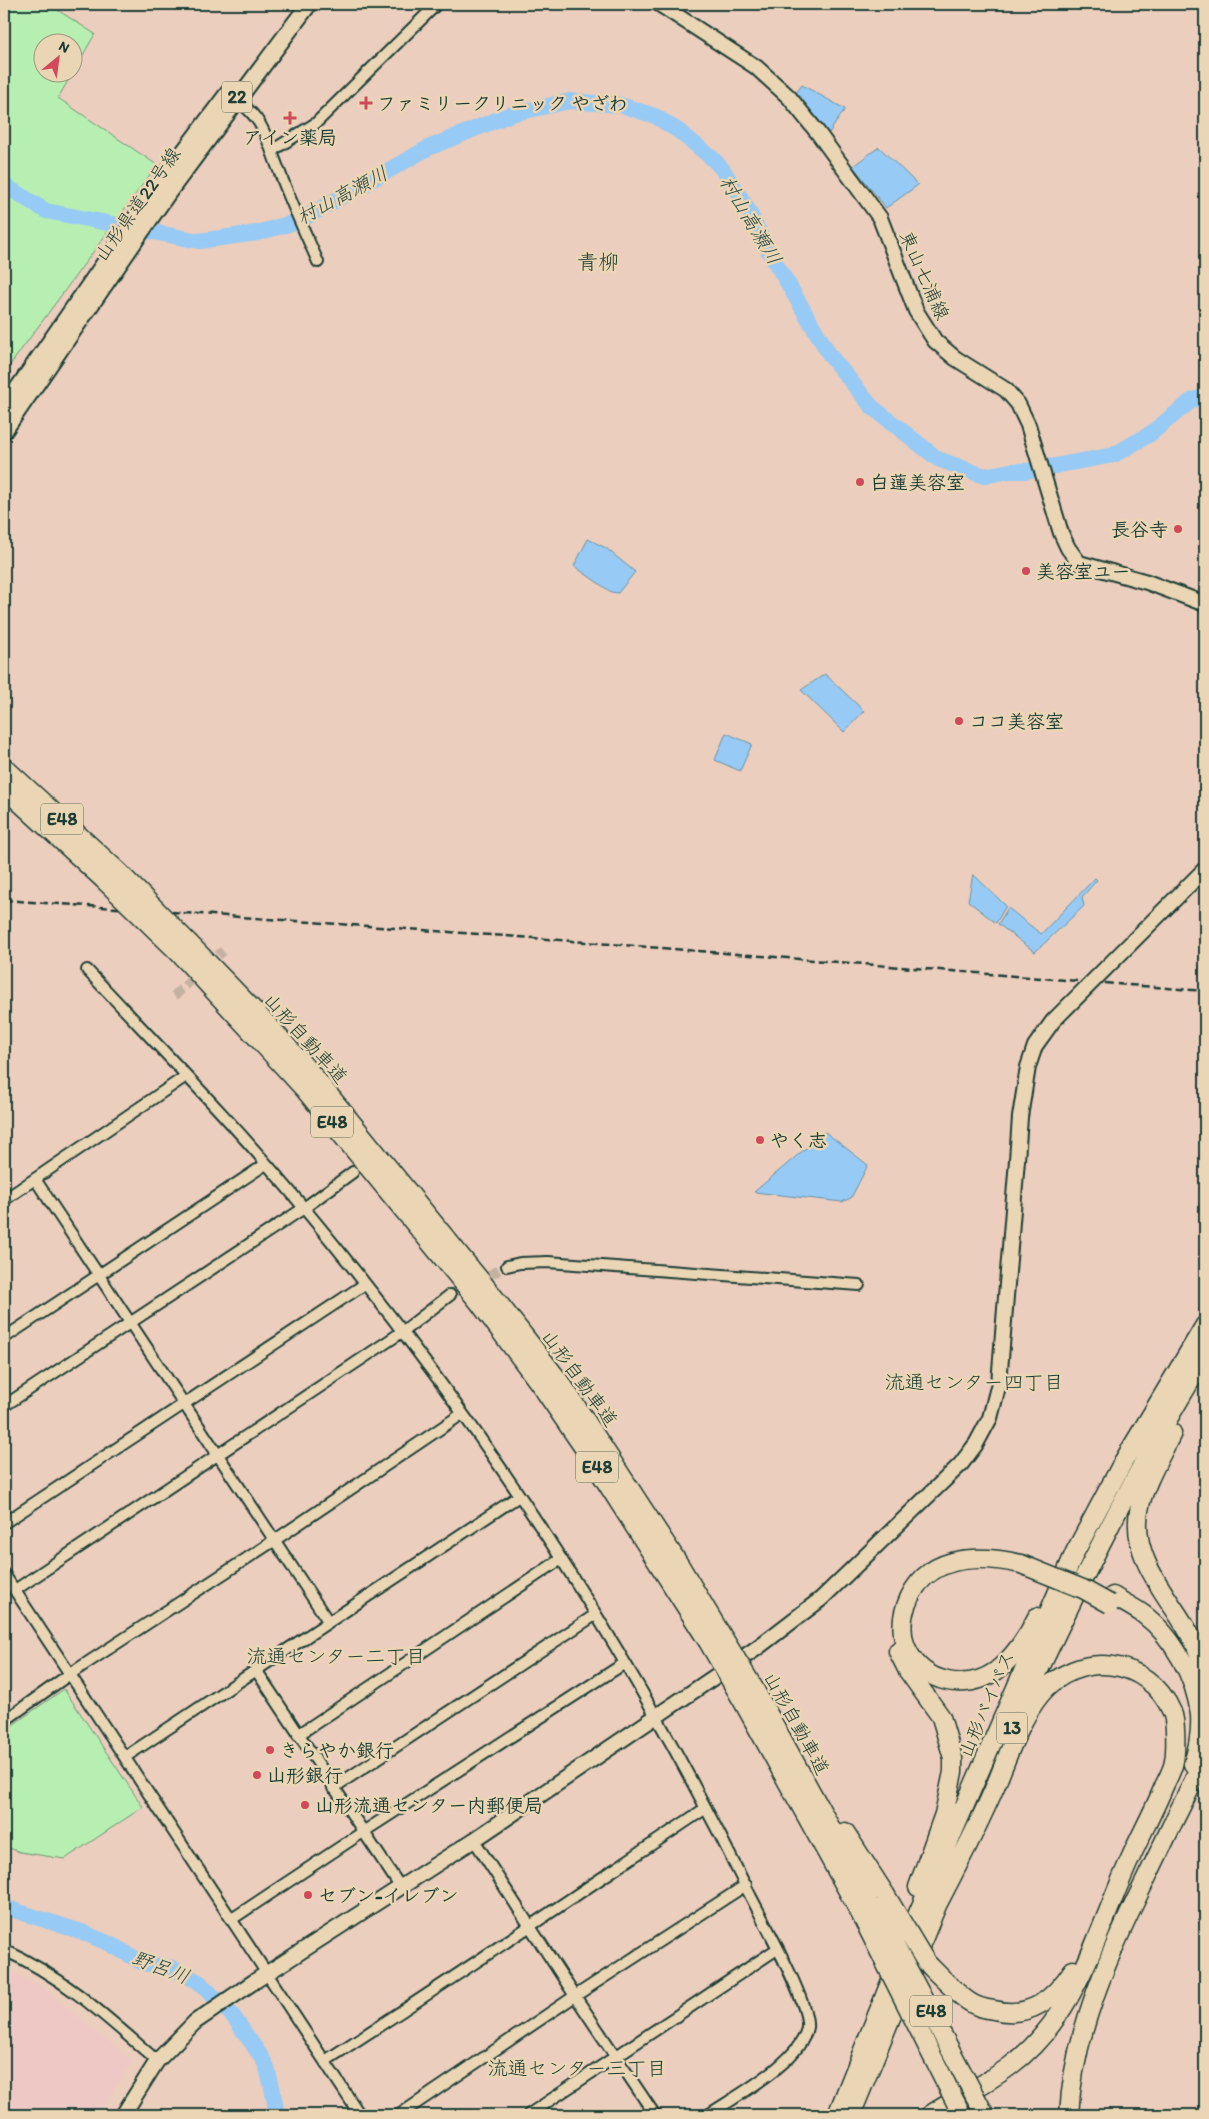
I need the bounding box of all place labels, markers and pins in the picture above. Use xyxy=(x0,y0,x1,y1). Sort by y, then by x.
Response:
place label: ファミリークリニック やざわ xyxy=(377,92,628,115)
marker: ファミリークリニック やざわ xyxy=(359,96,373,110)
marker: アイン薬局 xyxy=(284,112,296,124)
place label: アイン薬局 xyxy=(243,126,337,149)
place label: 白蓮美容室 xyxy=(870,471,965,494)
marker: 白蓮美容室 xyxy=(854,476,866,488)
place label: 長谷寺 xyxy=(1111,518,1168,541)
marker: 長谷寺 xyxy=(1172,523,1184,535)
place label: 美容室ユー xyxy=(1036,560,1130,583)
marker: 美容室ユー xyxy=(1020,565,1032,577)
place label: ココ美容室 xyxy=(969,710,1064,733)
marker: ココ美容室 xyxy=(953,715,965,727)
place label: やく志 xyxy=(770,1129,827,1152)
marker: やく志 xyxy=(754,1134,766,1146)
place label: きらやか銀行 xyxy=(280,1739,394,1762)
marker: きらやか銀行 xyxy=(264,1744,276,1756)
place label: 山形銀行 xyxy=(267,1764,343,1787)
marker: 山形銀行 xyxy=(251,1769,263,1781)
place label: 山形流通センター内郵便局 xyxy=(315,1794,543,1817)
marker: 山形流通センター内郵便局 xyxy=(299,1799,311,1811)
place label: セブン-イレブン xyxy=(318,1884,459,1907)
marker: セブン-イレブン xyxy=(302,1889,314,1901)

